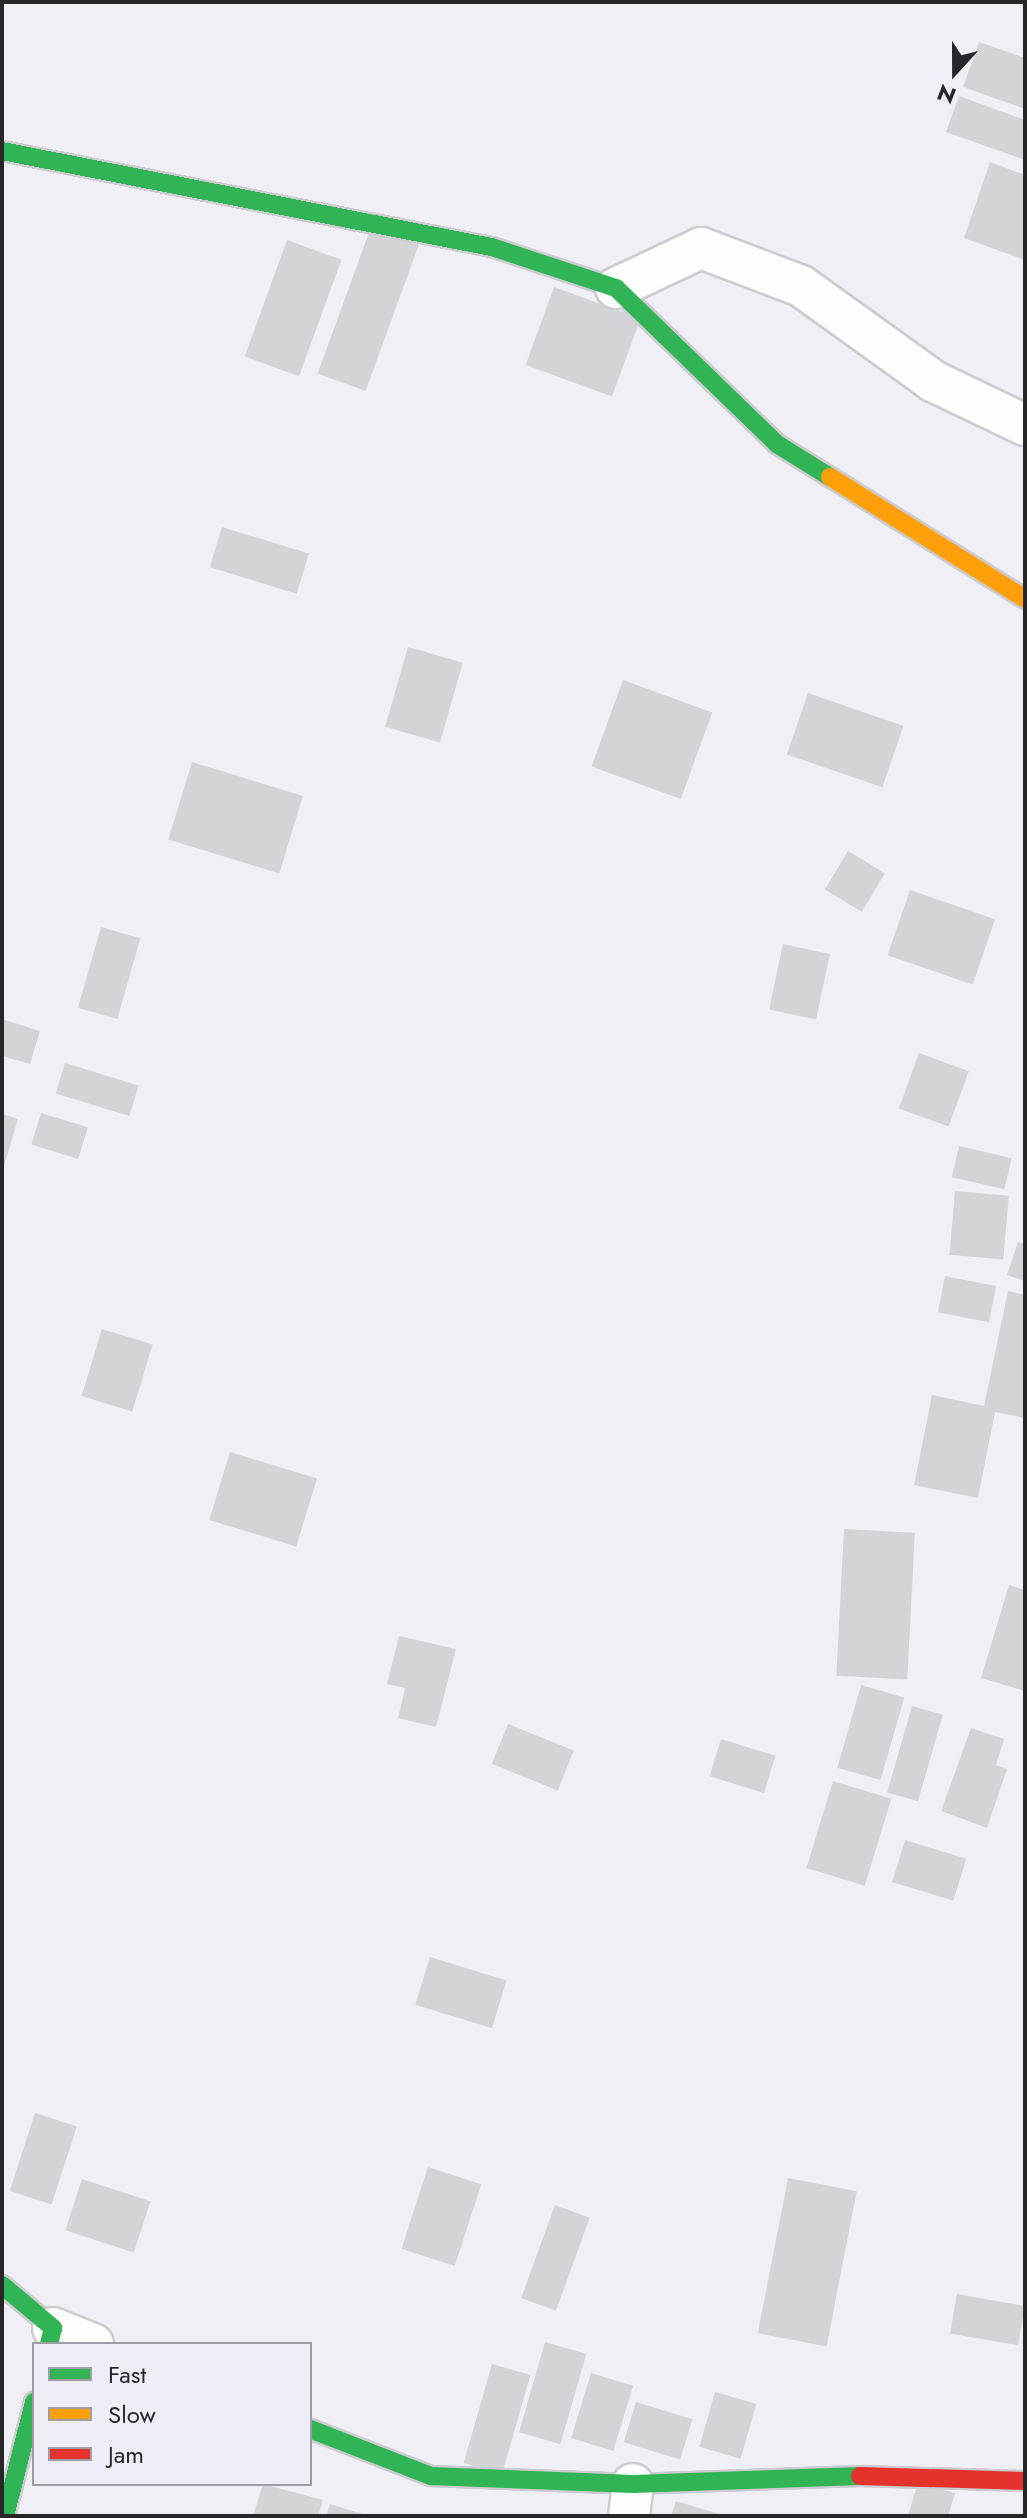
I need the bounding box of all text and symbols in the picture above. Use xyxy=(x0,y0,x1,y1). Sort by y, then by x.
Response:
north arrow xyxy=(915,32,995,112)
text: N xyxy=(933,76,960,112)
legend xyxy=(32,2342,312,2486)
text: Fast xyxy=(108,2357,146,2392)
text: Slow xyxy=(108,2397,156,2432)
text: Jam xyxy=(108,2437,144,2472)

